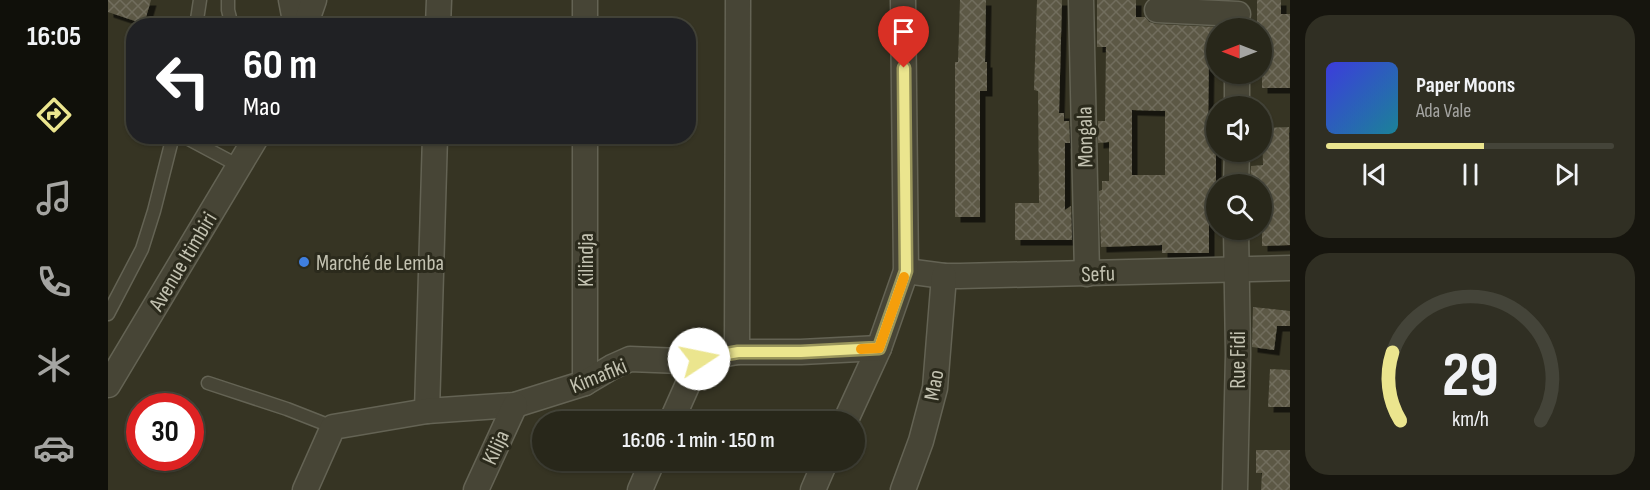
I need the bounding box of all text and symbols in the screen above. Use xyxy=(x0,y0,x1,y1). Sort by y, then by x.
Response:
pin xyxy=(878,6,929,68)
icon: arrive xyxy=(887,15,920,48)
north arrow xyxy=(1206,18,1272,84)
map controls xyxy=(1206,18,1272,240)
text: 16:05 xyxy=(27,21,81,53)
text: 60 m xyxy=(243,40,317,91)
icon: left xyxy=(144,42,222,120)
text: Paper Moons xyxy=(1416,72,1515,99)
text: Mao xyxy=(243,91,281,123)
icon: directions xyxy=(33,94,75,136)
button: sound xyxy=(1206,96,1272,162)
text: Ada Vale xyxy=(1416,99,1471,123)
street label: Mongala xyxy=(1071,106,1100,168)
icon: previous xyxy=(1358,158,1391,191)
icon: pause xyxy=(1454,158,1487,191)
icon: next xyxy=(1550,158,1583,191)
button: search xyxy=(1206,174,1272,240)
icon: music xyxy=(33,177,75,219)
street label: Avenue Itimbiri xyxy=(143,208,223,317)
street label: Kilindja xyxy=(573,233,600,287)
place label: Marché de Lemba xyxy=(316,250,444,277)
marker: Marché de Lemba xyxy=(297,255,311,269)
street label: Sefu xyxy=(1081,260,1115,289)
icon: phone xyxy=(33,261,75,303)
position arrow xyxy=(667,327,731,391)
street label: Rue Fidi xyxy=(1225,331,1252,389)
text: 29 xyxy=(1442,339,1498,414)
icon: climate xyxy=(33,344,75,386)
street label: Kimafiki xyxy=(566,353,631,400)
street label: Mao xyxy=(919,368,950,403)
speed limit sign: 30 xyxy=(126,393,204,471)
text: km/h xyxy=(1451,407,1489,432)
street label: Kilija xyxy=(477,426,516,469)
icon: car xyxy=(33,427,75,469)
text: 16:06 · 1 min · 150 m xyxy=(622,427,775,454)

